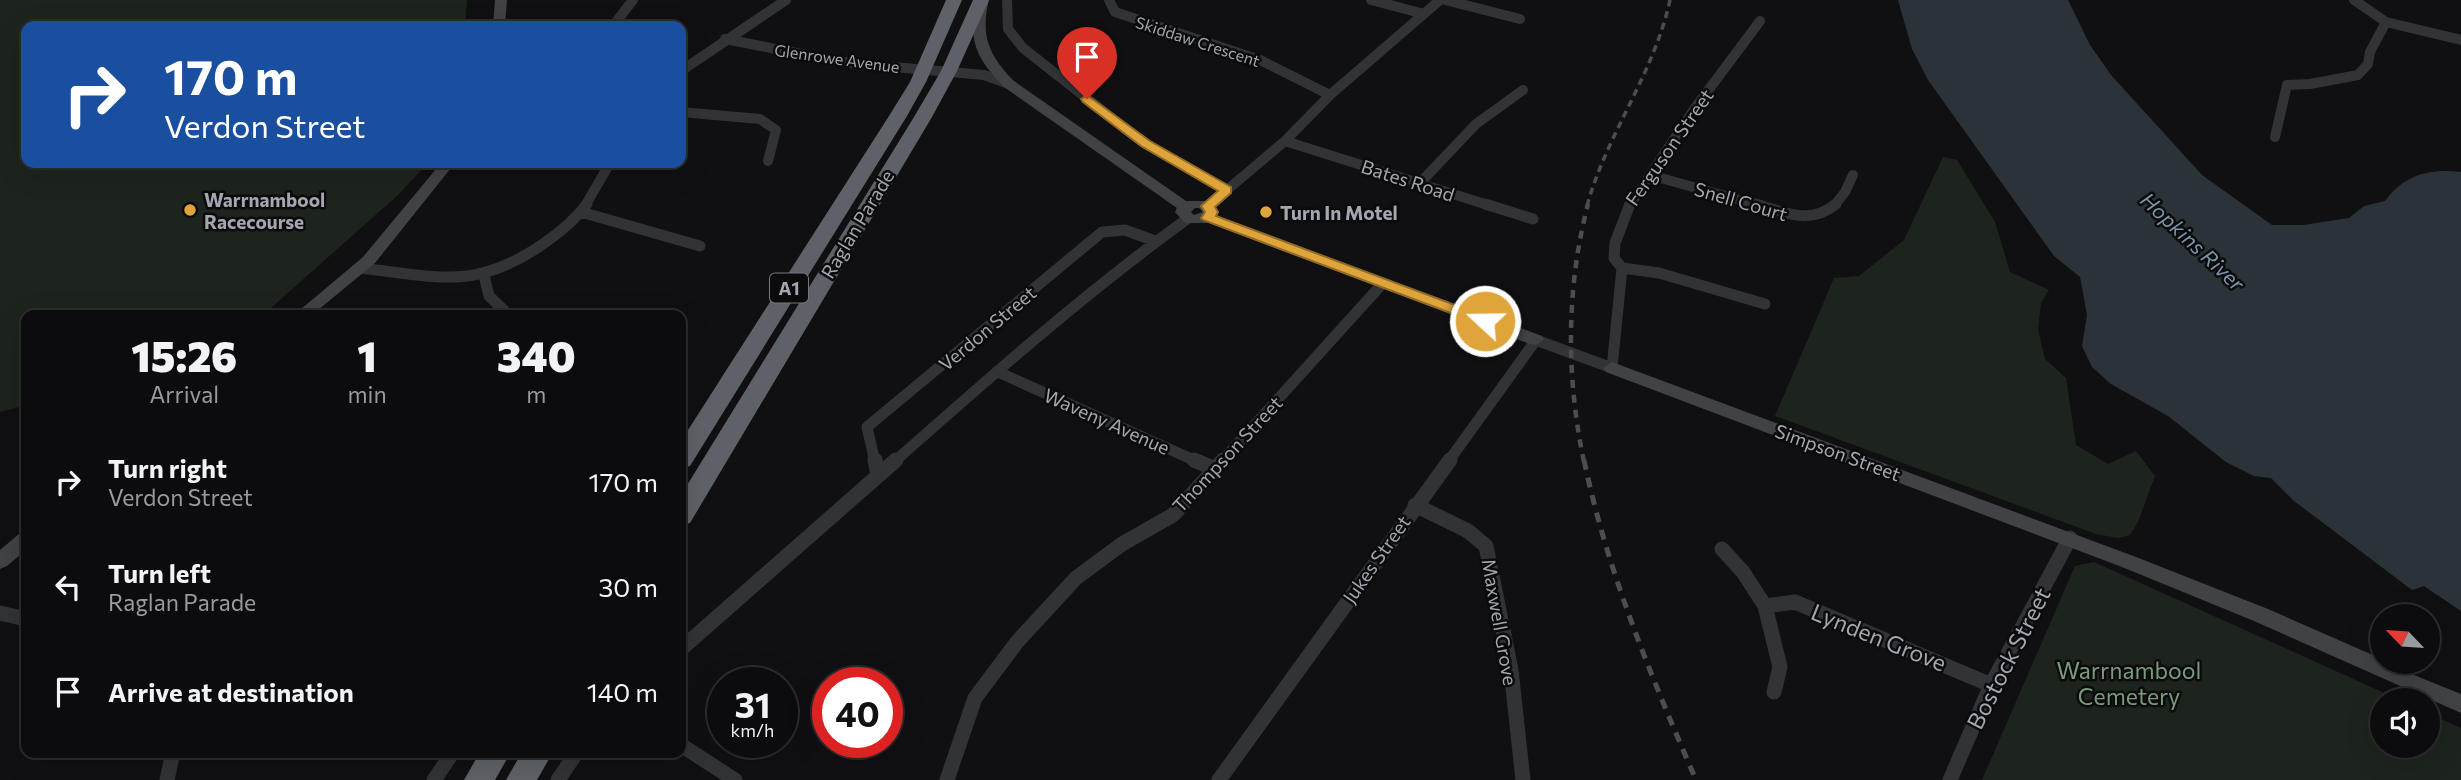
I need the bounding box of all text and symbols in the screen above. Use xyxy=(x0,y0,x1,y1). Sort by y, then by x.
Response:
street label: Skiddaw Crescent xyxy=(1133,12,1263,70)
pin xyxy=(1057,27,1117,99)
icon: arrive xyxy=(1068,38,1106,76)
street label: Glenrowe Avenue xyxy=(773,40,901,76)
text: 170 m xyxy=(164,45,297,105)
icon: right xyxy=(49,49,140,140)
street label: Ferguson Street xyxy=(1620,84,1718,210)
text: Verdon Street xyxy=(164,105,365,145)
street label: Bates Road xyxy=(1359,154,1457,206)
street label: Raglan Parade xyxy=(816,166,898,282)
street label: Snell Court xyxy=(1692,177,1790,225)
water label: Hopkins River xyxy=(2136,187,2250,296)
place label: Warrnambool Racecourse xyxy=(204,188,325,233)
place label: Turn In Motel xyxy=(1280,201,1398,224)
marker: Warrnambool Racecourse xyxy=(182,202,198,218)
marker: Turn In Motel xyxy=(1258,204,1274,220)
road number: A1 xyxy=(770,274,808,302)
street label: Verdon Street xyxy=(934,281,1040,375)
position arrow xyxy=(1448,284,1522,358)
text: 15:26 xyxy=(131,329,237,381)
text: 1 xyxy=(357,329,377,381)
text: 340 xyxy=(497,329,576,381)
text: Arrival xyxy=(149,380,219,408)
text: min xyxy=(347,380,387,408)
text: m xyxy=(526,380,546,408)
street label: Waveny Avenue xyxy=(1041,383,1173,459)
street label: Thompson Street xyxy=(1167,391,1287,517)
street label: Simpson Street xyxy=(1772,419,1904,485)
text: Turn right xyxy=(108,452,227,483)
icon: right xyxy=(49,463,87,501)
text: 170 m xyxy=(589,466,658,497)
text: Verdon Street xyxy=(108,483,253,511)
street label: Jukes Street xyxy=(1337,510,1415,607)
text: Turn left xyxy=(108,557,211,588)
street label: Maxwell Grove xyxy=(1478,557,1522,687)
icon: left xyxy=(49,568,87,606)
text: 30 m xyxy=(599,571,658,602)
street label: Bostock Street xyxy=(1960,583,2056,733)
text: Raglan Parade xyxy=(108,588,256,616)
street label: Lynden Grove xyxy=(1807,597,1951,677)
north arrow xyxy=(2370,604,2440,674)
map controls xyxy=(2370,604,2440,758)
park label: Warrnambool Cemetery xyxy=(2057,656,2201,710)
speed limit sign: 40 xyxy=(812,667,903,758)
icon: arrive xyxy=(49,673,87,711)
text: Arrive at destination xyxy=(108,676,354,707)
text: 140 m xyxy=(587,676,658,707)
text: 31 xyxy=(734,682,771,725)
button: sound xyxy=(2370,688,2440,758)
text: km/h xyxy=(731,719,774,741)

